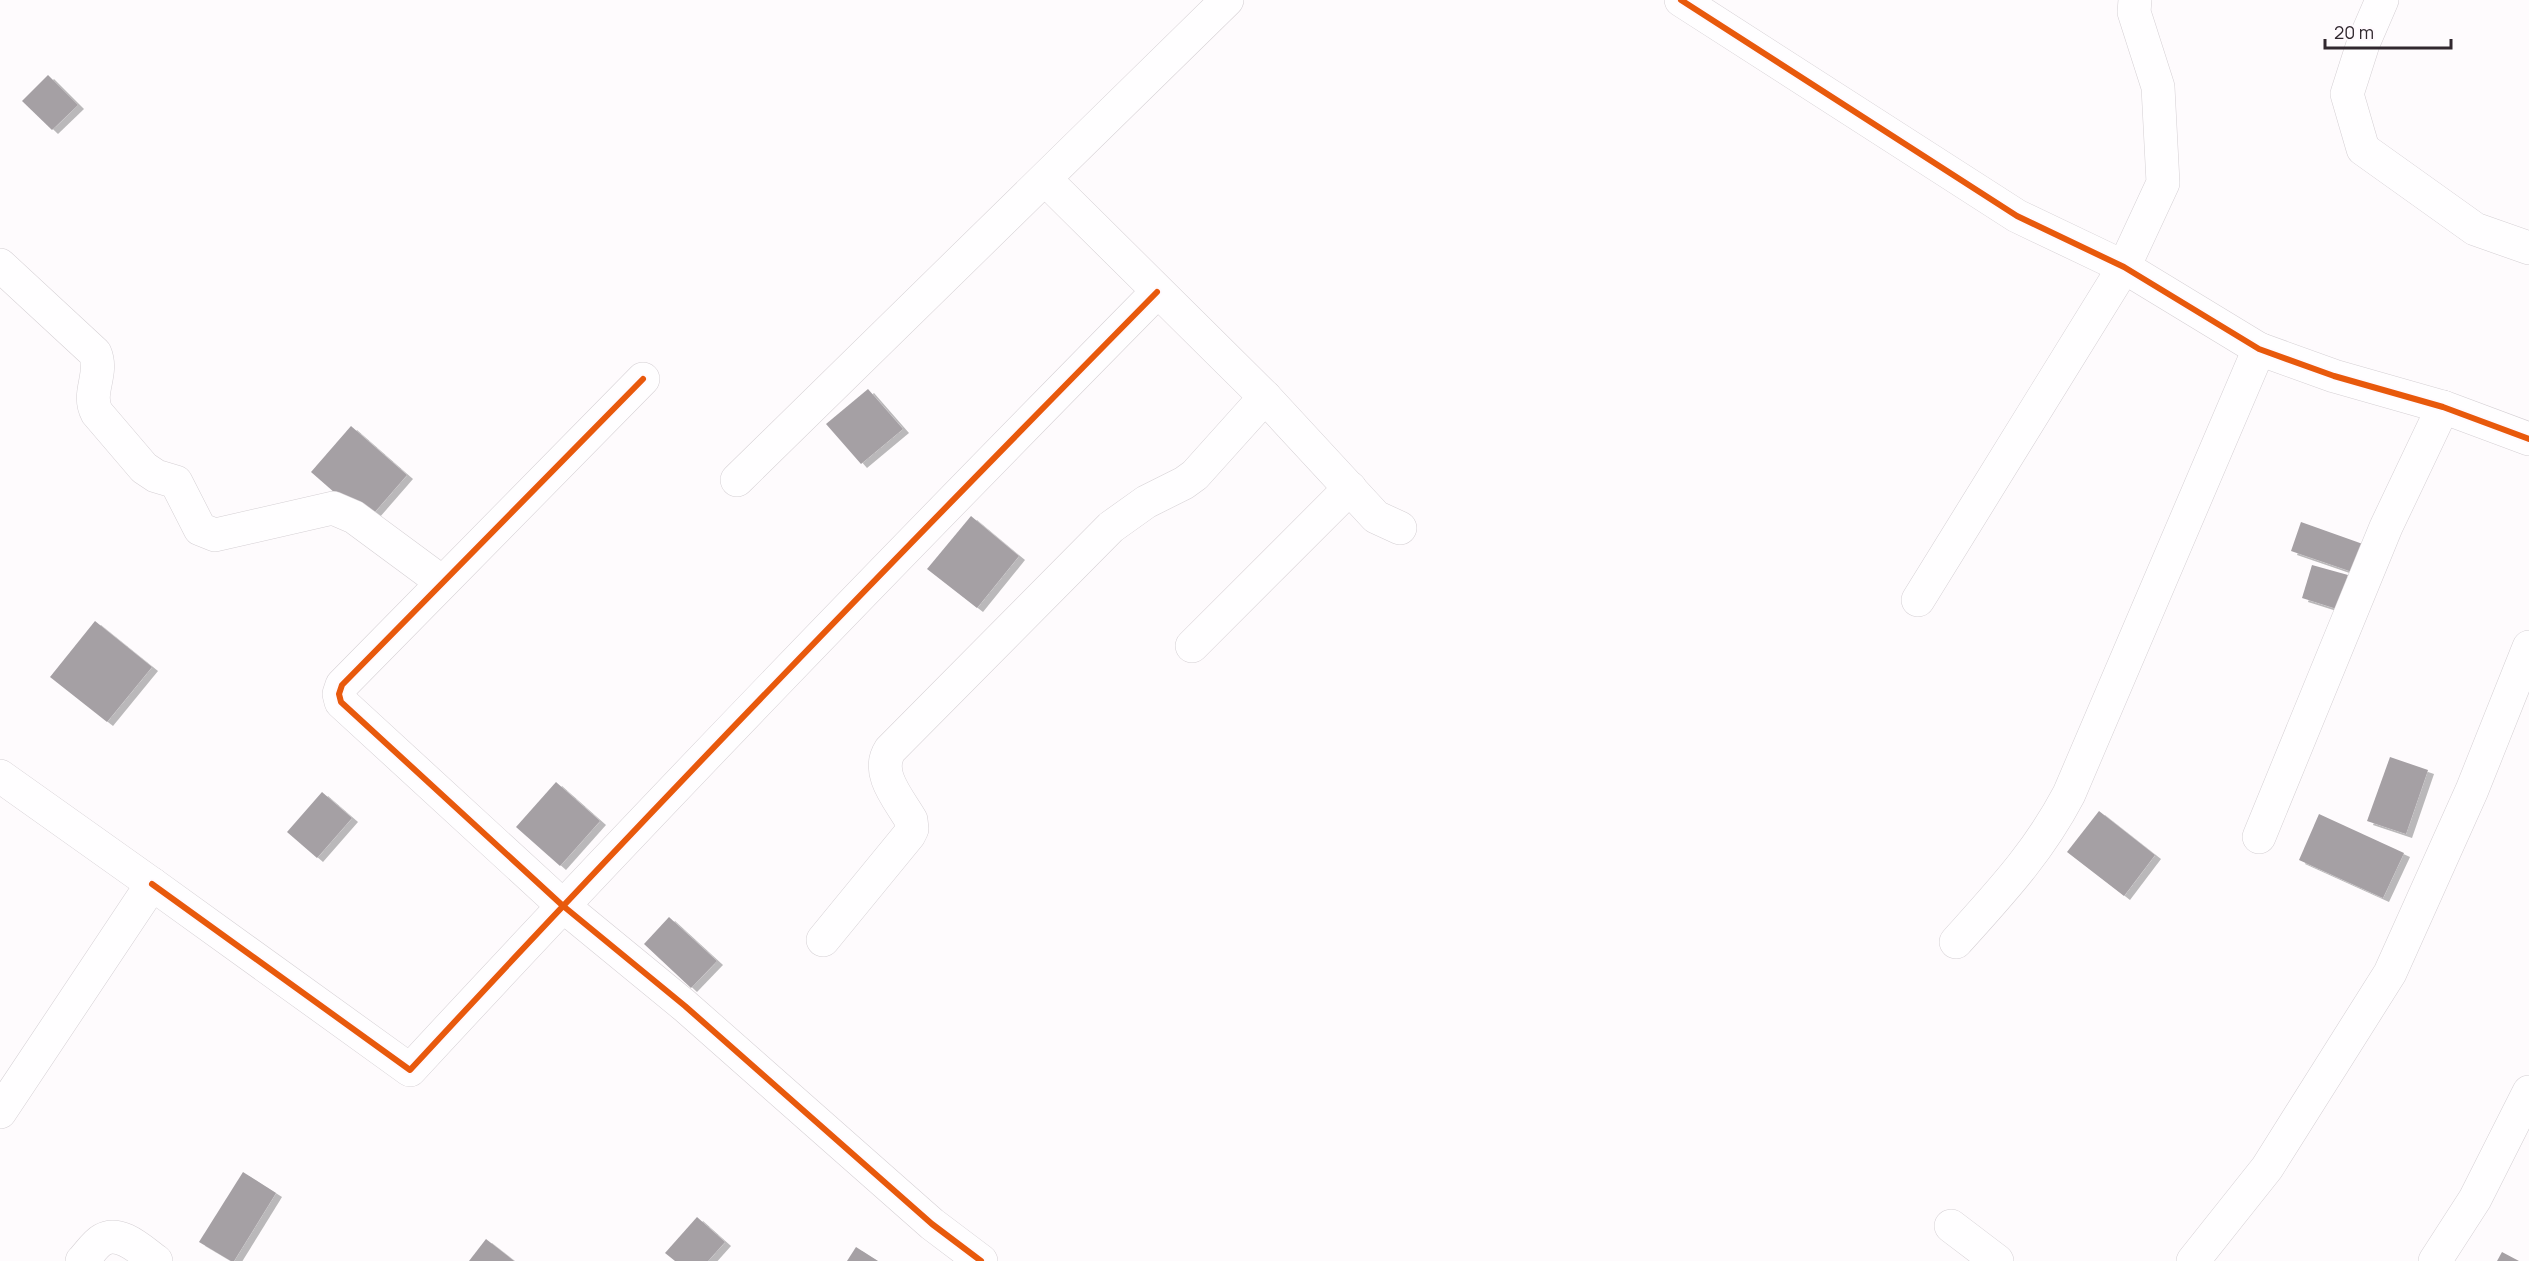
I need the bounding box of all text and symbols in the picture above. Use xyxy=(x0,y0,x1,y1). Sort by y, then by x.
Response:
scale bar xyxy=(2325,12,2451,50)
text: 20 m xyxy=(2334,20,2374,44)

